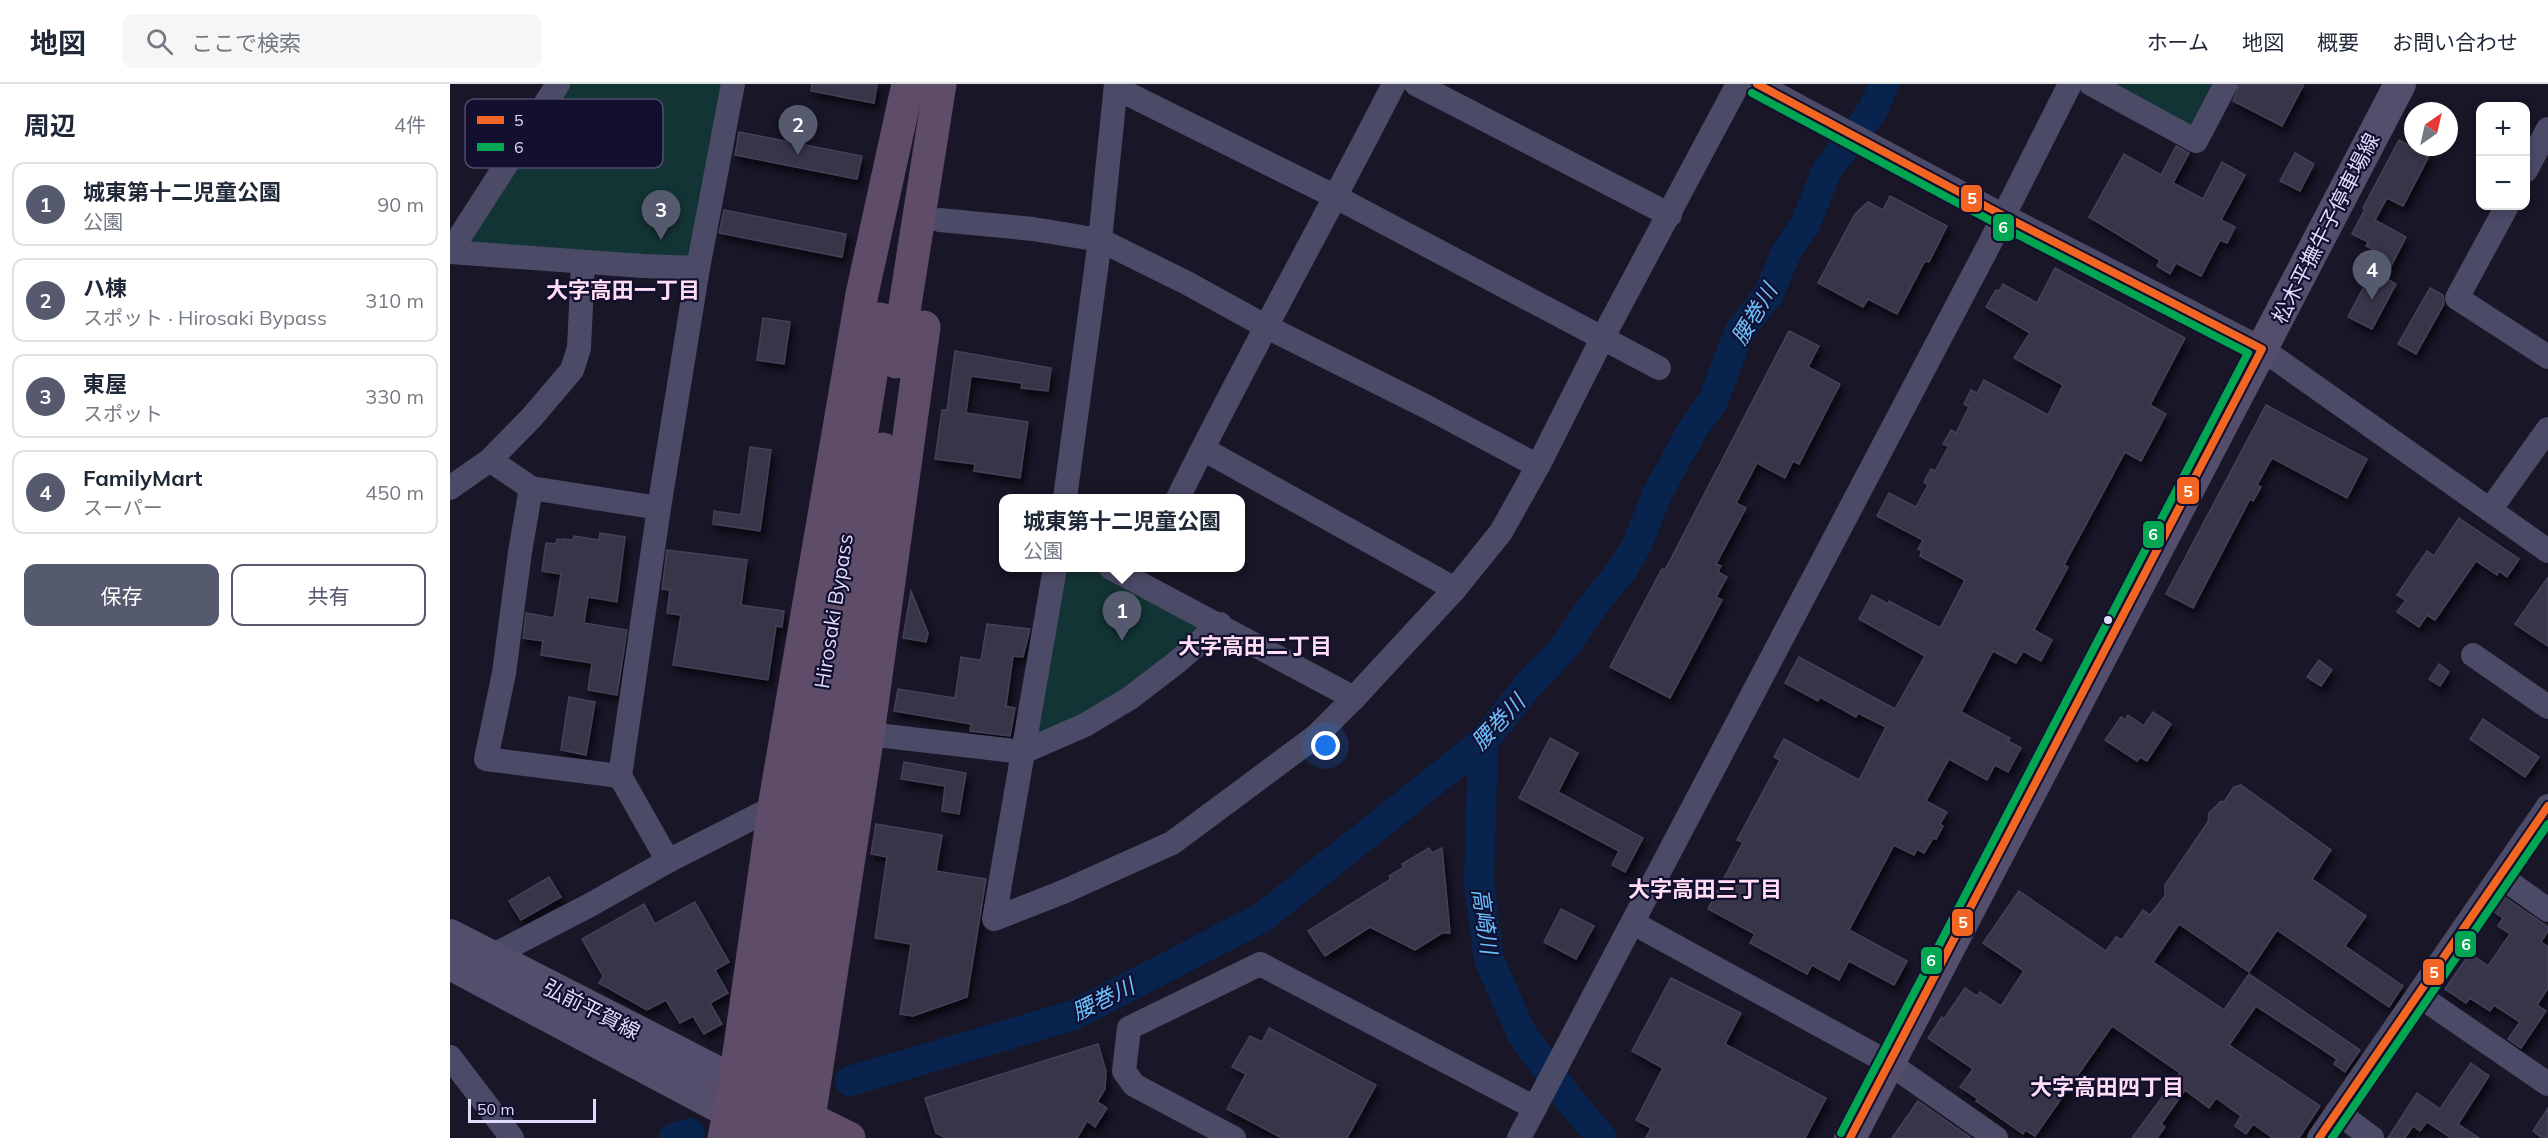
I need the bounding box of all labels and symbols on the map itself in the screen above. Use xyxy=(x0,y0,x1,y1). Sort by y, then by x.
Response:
legend xyxy=(465,99,663,168)
north arrow xyxy=(2404,102,2458,156)
pin: 2 xyxy=(778,106,818,155)
text: 5 xyxy=(514,110,524,130)
street label: 松木平撫牛子停車場線 xyxy=(2266,129,2384,327)
text: 6 xyxy=(514,137,524,157)
line badge: 5 xyxy=(1960,184,1983,213)
text: 5 xyxy=(1967,188,1977,208)
pin: 3 xyxy=(642,190,680,240)
line badge: 6 xyxy=(1992,213,2015,242)
text: 6 xyxy=(1998,217,2008,237)
pin: 4 xyxy=(2352,250,2392,300)
district label: 大字高田一丁目 xyxy=(546,276,700,304)
water label: 腰巻川 xyxy=(1725,277,1784,350)
line badge: 5 xyxy=(2176,476,2200,505)
text: 5 xyxy=(2183,481,2193,501)
line badge: 6 xyxy=(2142,520,2165,549)
text: 6 xyxy=(2148,524,2158,544)
street label: Hirosaki Bypass xyxy=(808,532,858,690)
pin: 1 xyxy=(1102,592,1142,641)
unlabelled marker xyxy=(2102,614,2114,626)
district label: 大字高田二丁目 xyxy=(1178,632,1332,660)
water label: 腰巻川 xyxy=(1465,687,1532,756)
your location xyxy=(1311,731,1340,760)
district label: 大字高田三丁目 xyxy=(1628,875,1782,903)
water label: 高崎川 xyxy=(1467,886,1504,958)
line badge: 5 xyxy=(1951,908,1974,937)
text: 5 xyxy=(1958,912,1968,932)
line badge: 6 xyxy=(2454,930,2477,958)
text: 6 xyxy=(2461,934,2471,954)
line badge: 6 xyxy=(1920,946,1943,975)
text: 6 xyxy=(1926,950,1936,970)
line badge: 5 xyxy=(2422,958,2445,986)
text: 5 xyxy=(2429,962,2439,982)
water label: 腰巻川 xyxy=(1067,971,1141,1026)
street label: 弘前平賀線 xyxy=(539,974,645,1044)
district label: 大字高田四丁目 xyxy=(2030,1073,2184,1101)
scale bar xyxy=(468,1096,596,1124)

